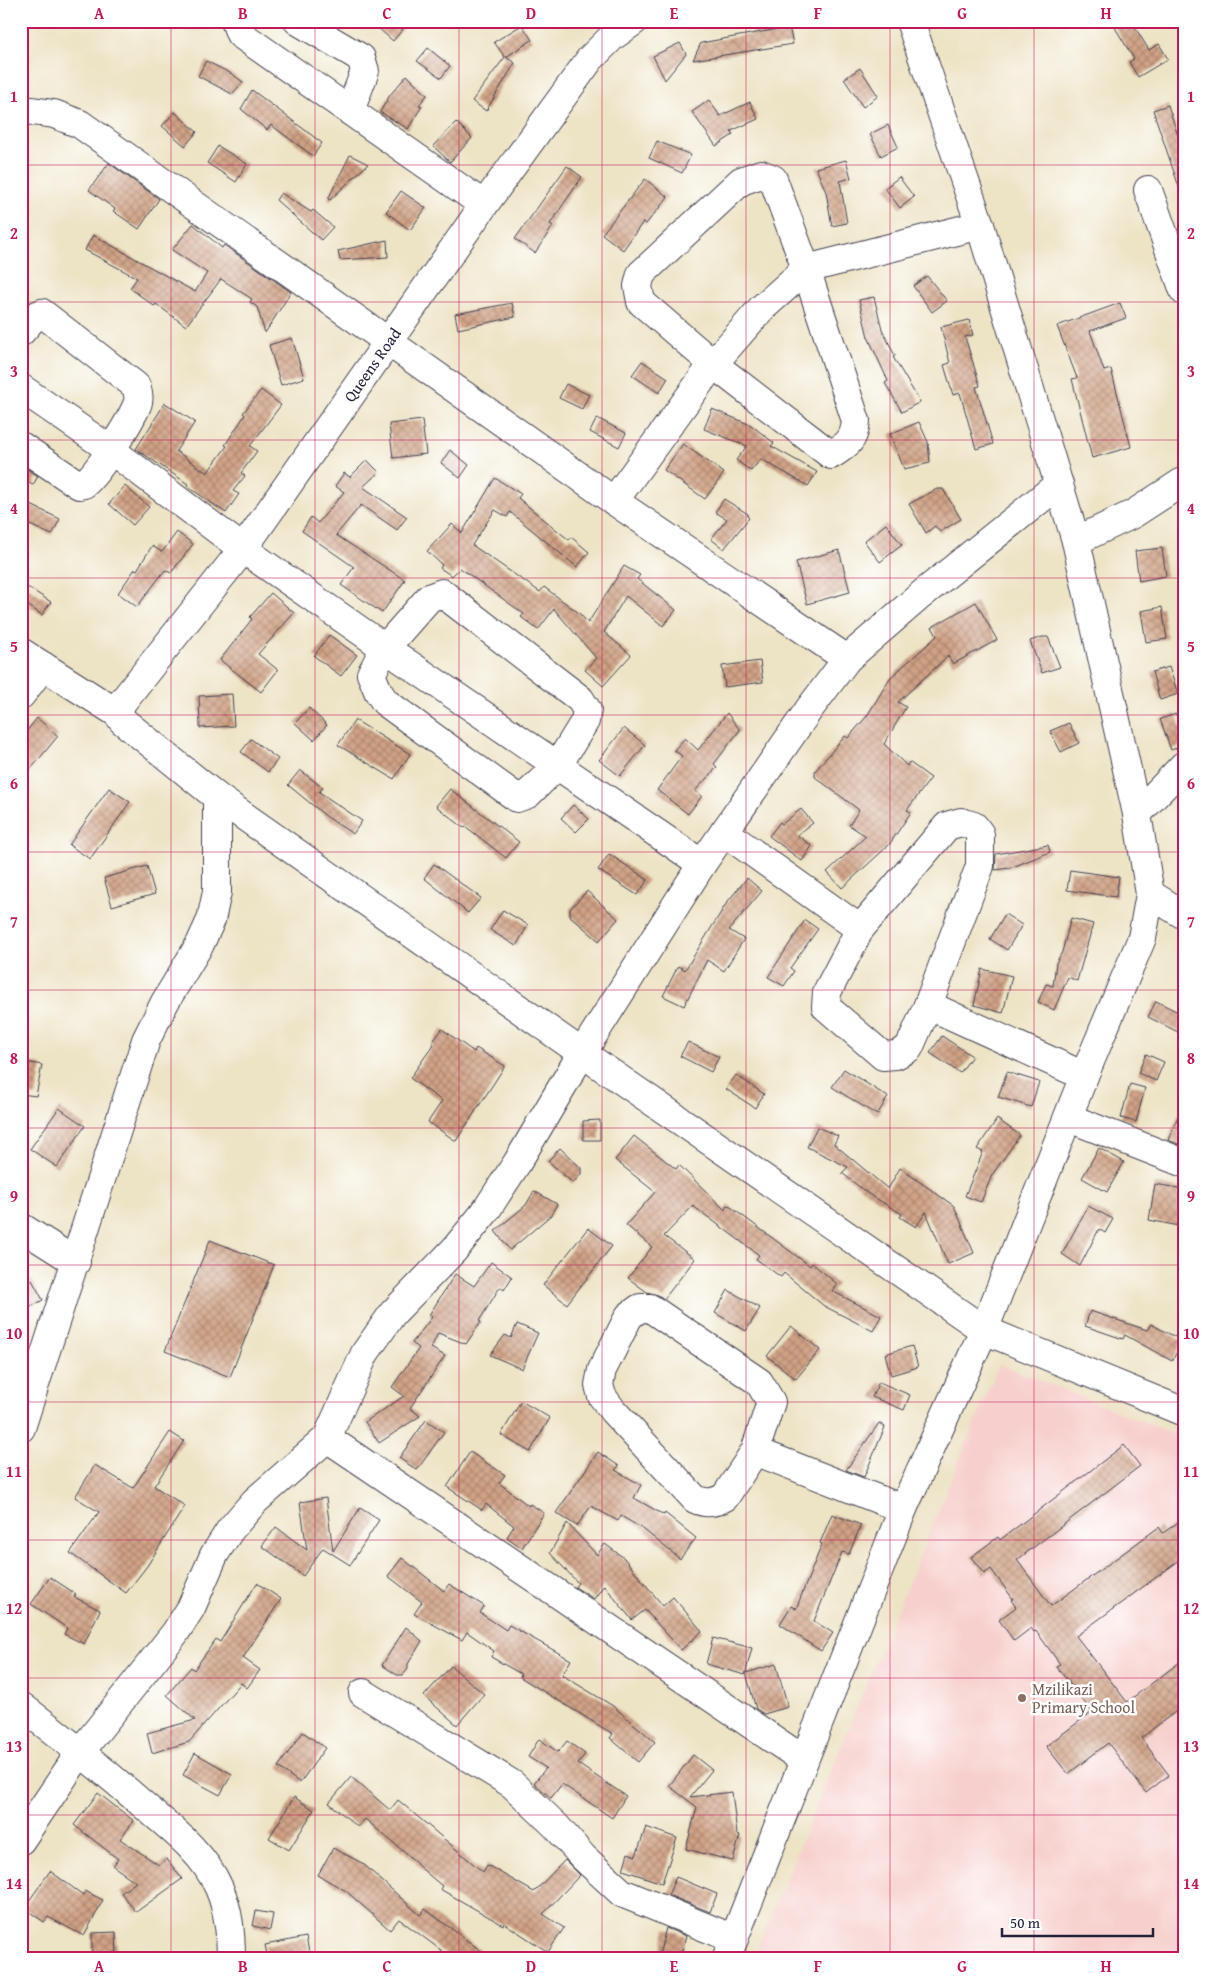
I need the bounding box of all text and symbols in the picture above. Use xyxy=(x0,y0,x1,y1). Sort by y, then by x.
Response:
text: A xyxy=(94,1,105,25)
text: B xyxy=(238,1,248,25)
text: C xyxy=(382,1,392,25)
text: D xyxy=(526,1,536,25)
text: E xyxy=(670,1,679,25)
text: F xyxy=(814,1,822,25)
text: G xyxy=(957,1,967,25)
text: H xyxy=(1100,1,1112,25)
text: 1 xyxy=(10,84,18,108)
text: 1 xyxy=(1187,84,1195,108)
text: 2 xyxy=(10,221,18,245)
text: 2 xyxy=(1187,221,1195,245)
street label: Queens Road xyxy=(338,322,407,407)
text: 3 xyxy=(10,359,18,383)
text: 3 xyxy=(1187,359,1195,383)
text: 4 xyxy=(10,496,18,520)
text: 4 xyxy=(1187,496,1195,520)
text: 5 xyxy=(10,634,18,658)
text: 5 xyxy=(1187,634,1195,658)
text: 6 xyxy=(10,771,18,795)
text: 6 xyxy=(1187,771,1195,795)
text: 7 xyxy=(10,909,18,933)
text: 7 xyxy=(1187,909,1195,933)
text: 8 xyxy=(10,1046,18,1070)
text: 8 xyxy=(1187,1046,1195,1070)
text: 9 xyxy=(10,1184,18,1208)
text: 9 xyxy=(1187,1184,1195,1208)
text: 10 xyxy=(6,1321,22,1345)
text: 10 xyxy=(1183,1321,1199,1345)
text: 11 xyxy=(6,1459,22,1483)
text: 11 xyxy=(1183,1459,1199,1483)
text: 12 xyxy=(6,1596,22,1620)
text: 12 xyxy=(1183,1596,1199,1620)
place label: Mzilikazi Primary School xyxy=(1032,1677,1135,1719)
marker: Mzilikazi Primary School xyxy=(1016,1692,1028,1704)
text: 13 xyxy=(6,1734,22,1758)
text: 13 xyxy=(1183,1734,1199,1758)
text: 14 xyxy=(6,1871,22,1895)
text: 14 xyxy=(1183,1871,1199,1895)
scale bar xyxy=(1002,1905,1154,1937)
text: 50 m xyxy=(1010,1912,1041,1933)
text: A xyxy=(94,1954,105,1978)
text: B xyxy=(238,1954,248,1978)
text: C xyxy=(382,1954,392,1978)
text: D xyxy=(526,1954,536,1978)
text: E xyxy=(670,1954,679,1978)
text: F xyxy=(814,1954,822,1978)
text: G xyxy=(957,1954,967,1978)
text: H xyxy=(1100,1954,1112,1978)

